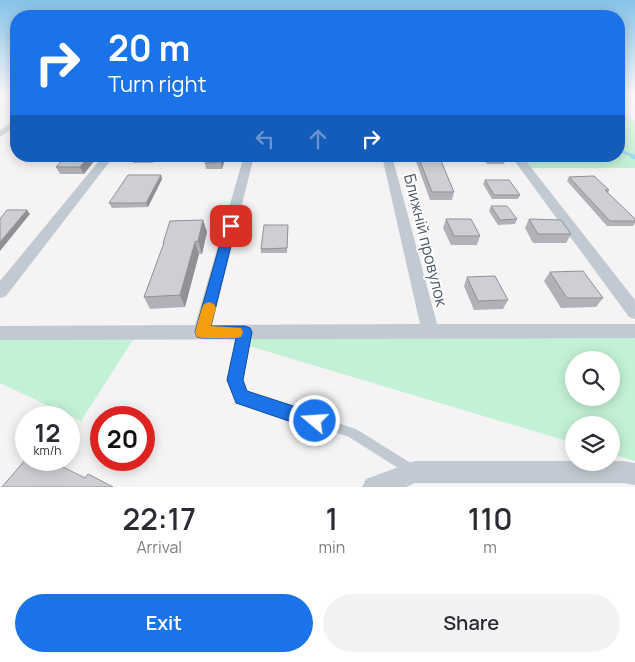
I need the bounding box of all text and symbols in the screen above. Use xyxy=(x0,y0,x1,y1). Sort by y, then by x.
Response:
text: 20 m xyxy=(108,24,190,72)
icon: right xyxy=(25,30,90,95)
text: Turn right xyxy=(108,69,206,99)
icon: left xyxy=(251,125,279,153)
icon: ahead xyxy=(304,125,332,153)
icon: right xyxy=(357,125,385,153)
street label: Ближній провулок xyxy=(399,171,453,310)
pin xyxy=(210,205,252,247)
icon: arrive xyxy=(217,212,245,240)
map controls xyxy=(565,351,620,471)
button: search xyxy=(565,351,620,406)
position arrow xyxy=(288,394,340,446)
speed limit sign: 20 xyxy=(90,406,155,471)
text: 12 xyxy=(35,415,60,450)
button: layers xyxy=(565,416,620,471)
text: km/h xyxy=(34,442,61,459)
text: 22:17 xyxy=(123,498,196,539)
text: 1 xyxy=(326,498,338,539)
text: 110 xyxy=(468,498,512,539)
text: Arrival xyxy=(136,536,182,558)
text: min xyxy=(318,536,345,558)
text: m xyxy=(483,536,497,558)
button: Exit xyxy=(15,594,313,652)
button: Share xyxy=(323,594,620,652)

